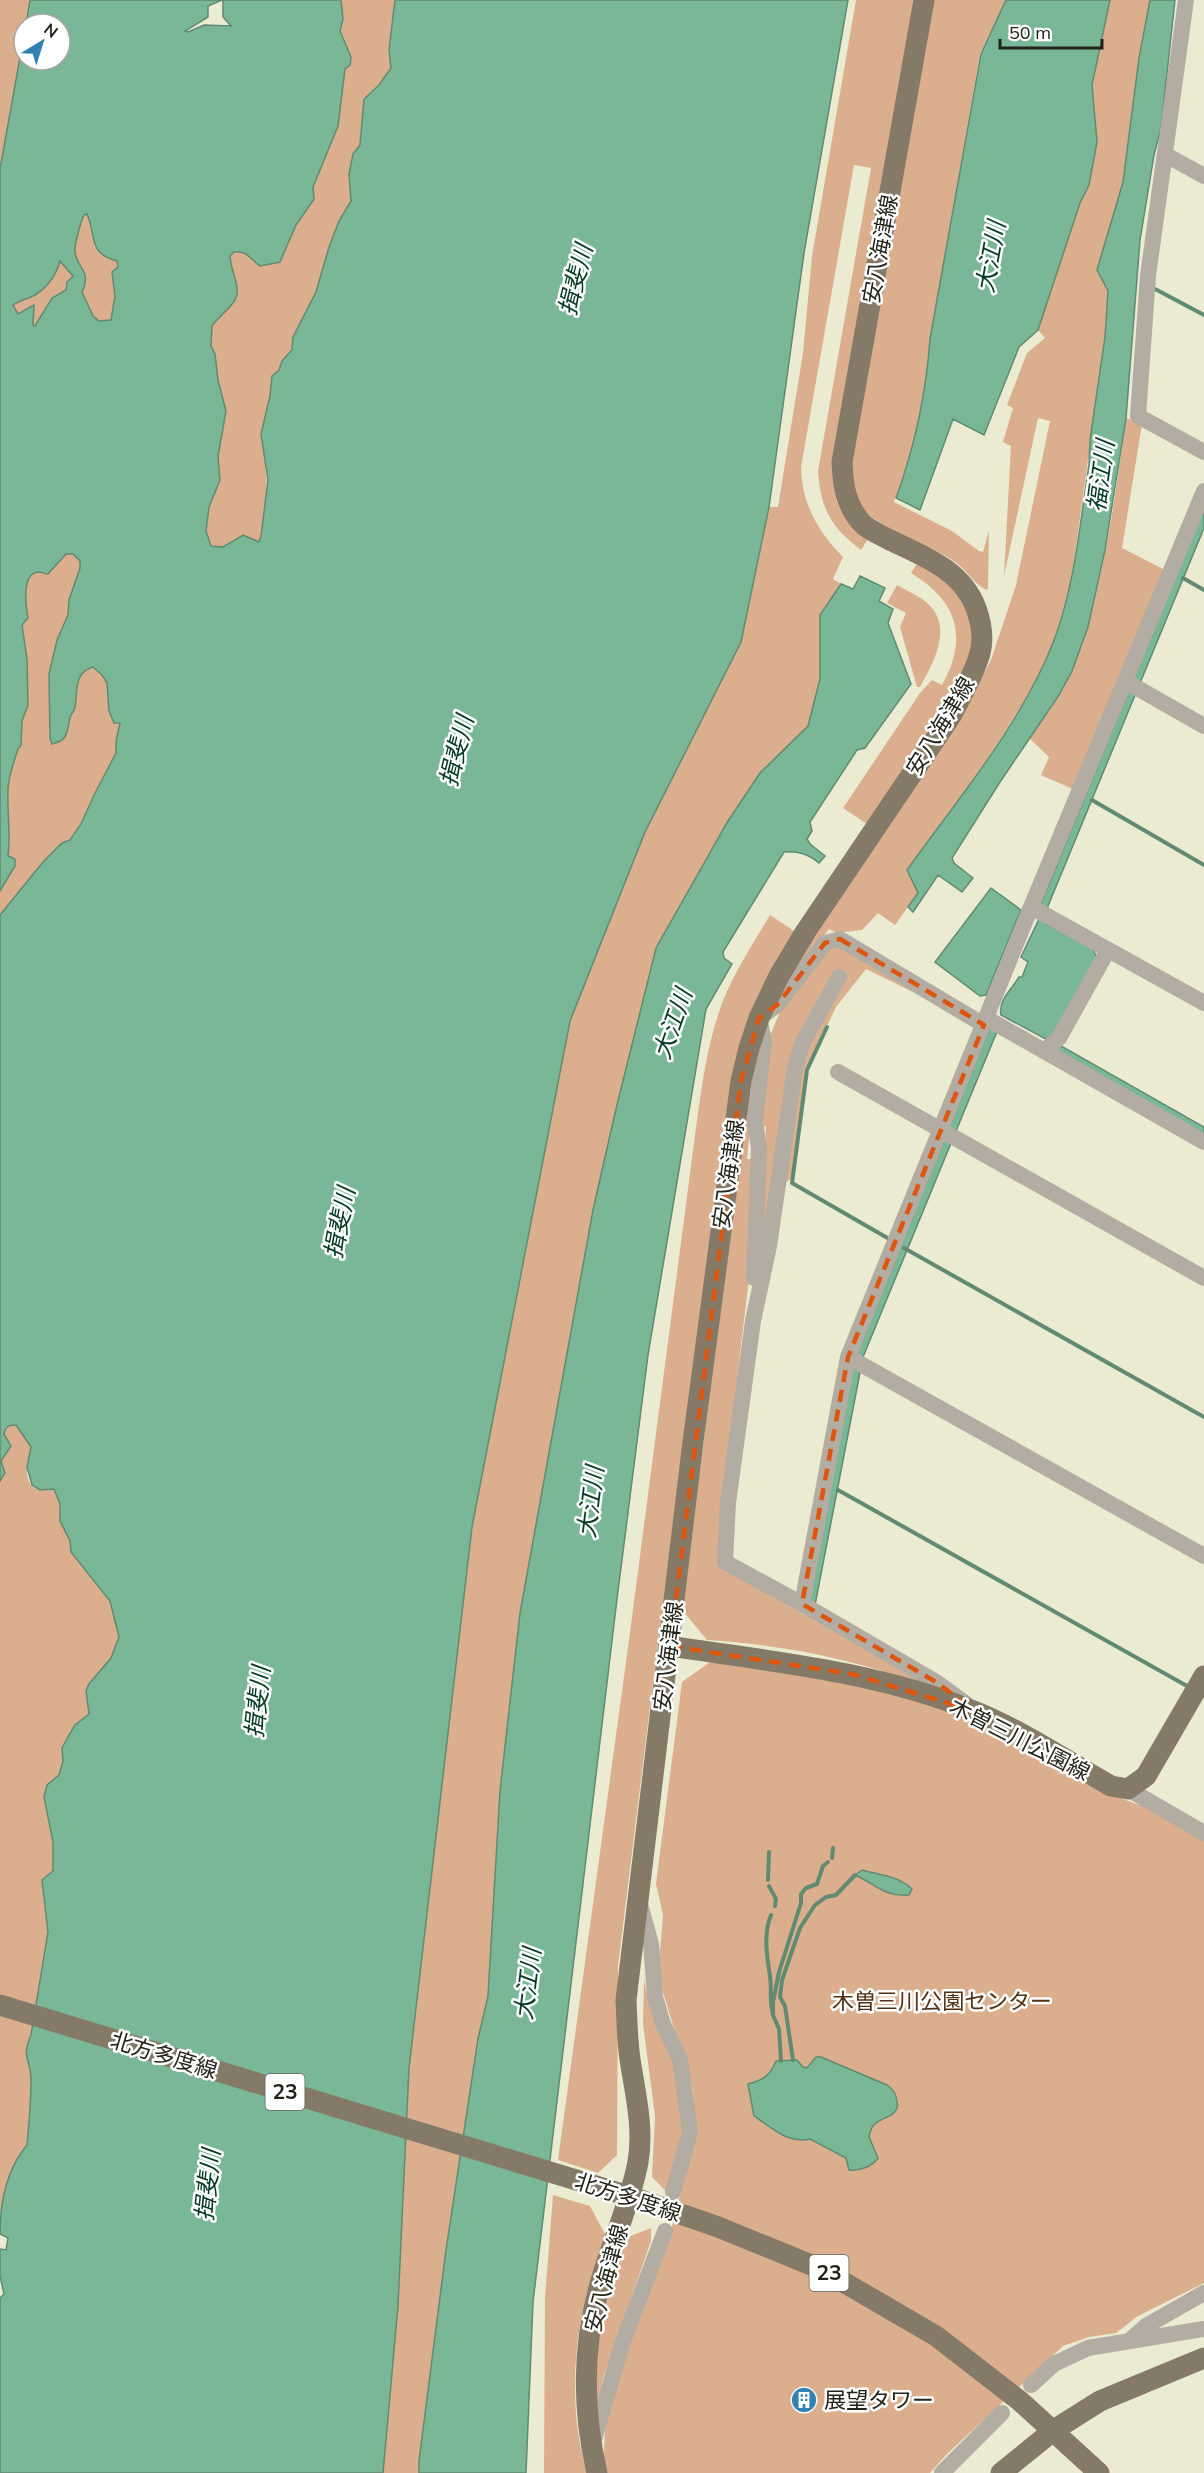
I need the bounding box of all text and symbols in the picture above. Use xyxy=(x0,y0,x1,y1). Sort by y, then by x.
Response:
north arrow xyxy=(12,12,72,72)
scale bar xyxy=(1000,12,1102,50)
text: N xyxy=(40,19,62,42)
text: 50 m xyxy=(1009,21,1051,44)
street label: 安八海津線 xyxy=(857,192,903,306)
water label: 大江川 xyxy=(969,216,1012,295)
water label: 揖斐川 xyxy=(552,238,599,318)
water label: 福江川 xyxy=(1080,435,1120,514)
street label: 安八海津線 xyxy=(900,672,980,780)
water label: 揖斐川 xyxy=(433,709,480,789)
water label: 大江川 xyxy=(646,982,699,1063)
street label: 安八海津線 xyxy=(706,1118,750,1230)
water label: 揖斐川 xyxy=(317,1182,361,1261)
water label: 大江川 xyxy=(571,1461,610,1539)
street label: 安八海津線 xyxy=(647,1600,689,1712)
water label: 揖斐川 xyxy=(238,1662,276,1739)
street label: 木曽三川公園線 xyxy=(945,1692,1095,1786)
water label: 大江川 xyxy=(508,1943,547,2021)
park label: 木曽三川公園センター xyxy=(832,1987,1052,2015)
street label: 北方多度線 xyxy=(107,2026,221,2084)
road number: 23 xyxy=(266,2074,304,2110)
water label: 揖斐川 xyxy=(188,2145,226,2222)
street label: 北方多度線 xyxy=(571,2167,685,2227)
street label: 安八海津線 xyxy=(578,2221,634,2335)
road number: 23 xyxy=(810,2255,848,2291)
building icon: 展望タワー xyxy=(789,2385,819,2415)
place label: 展望タワー xyxy=(824,2386,934,2414)

